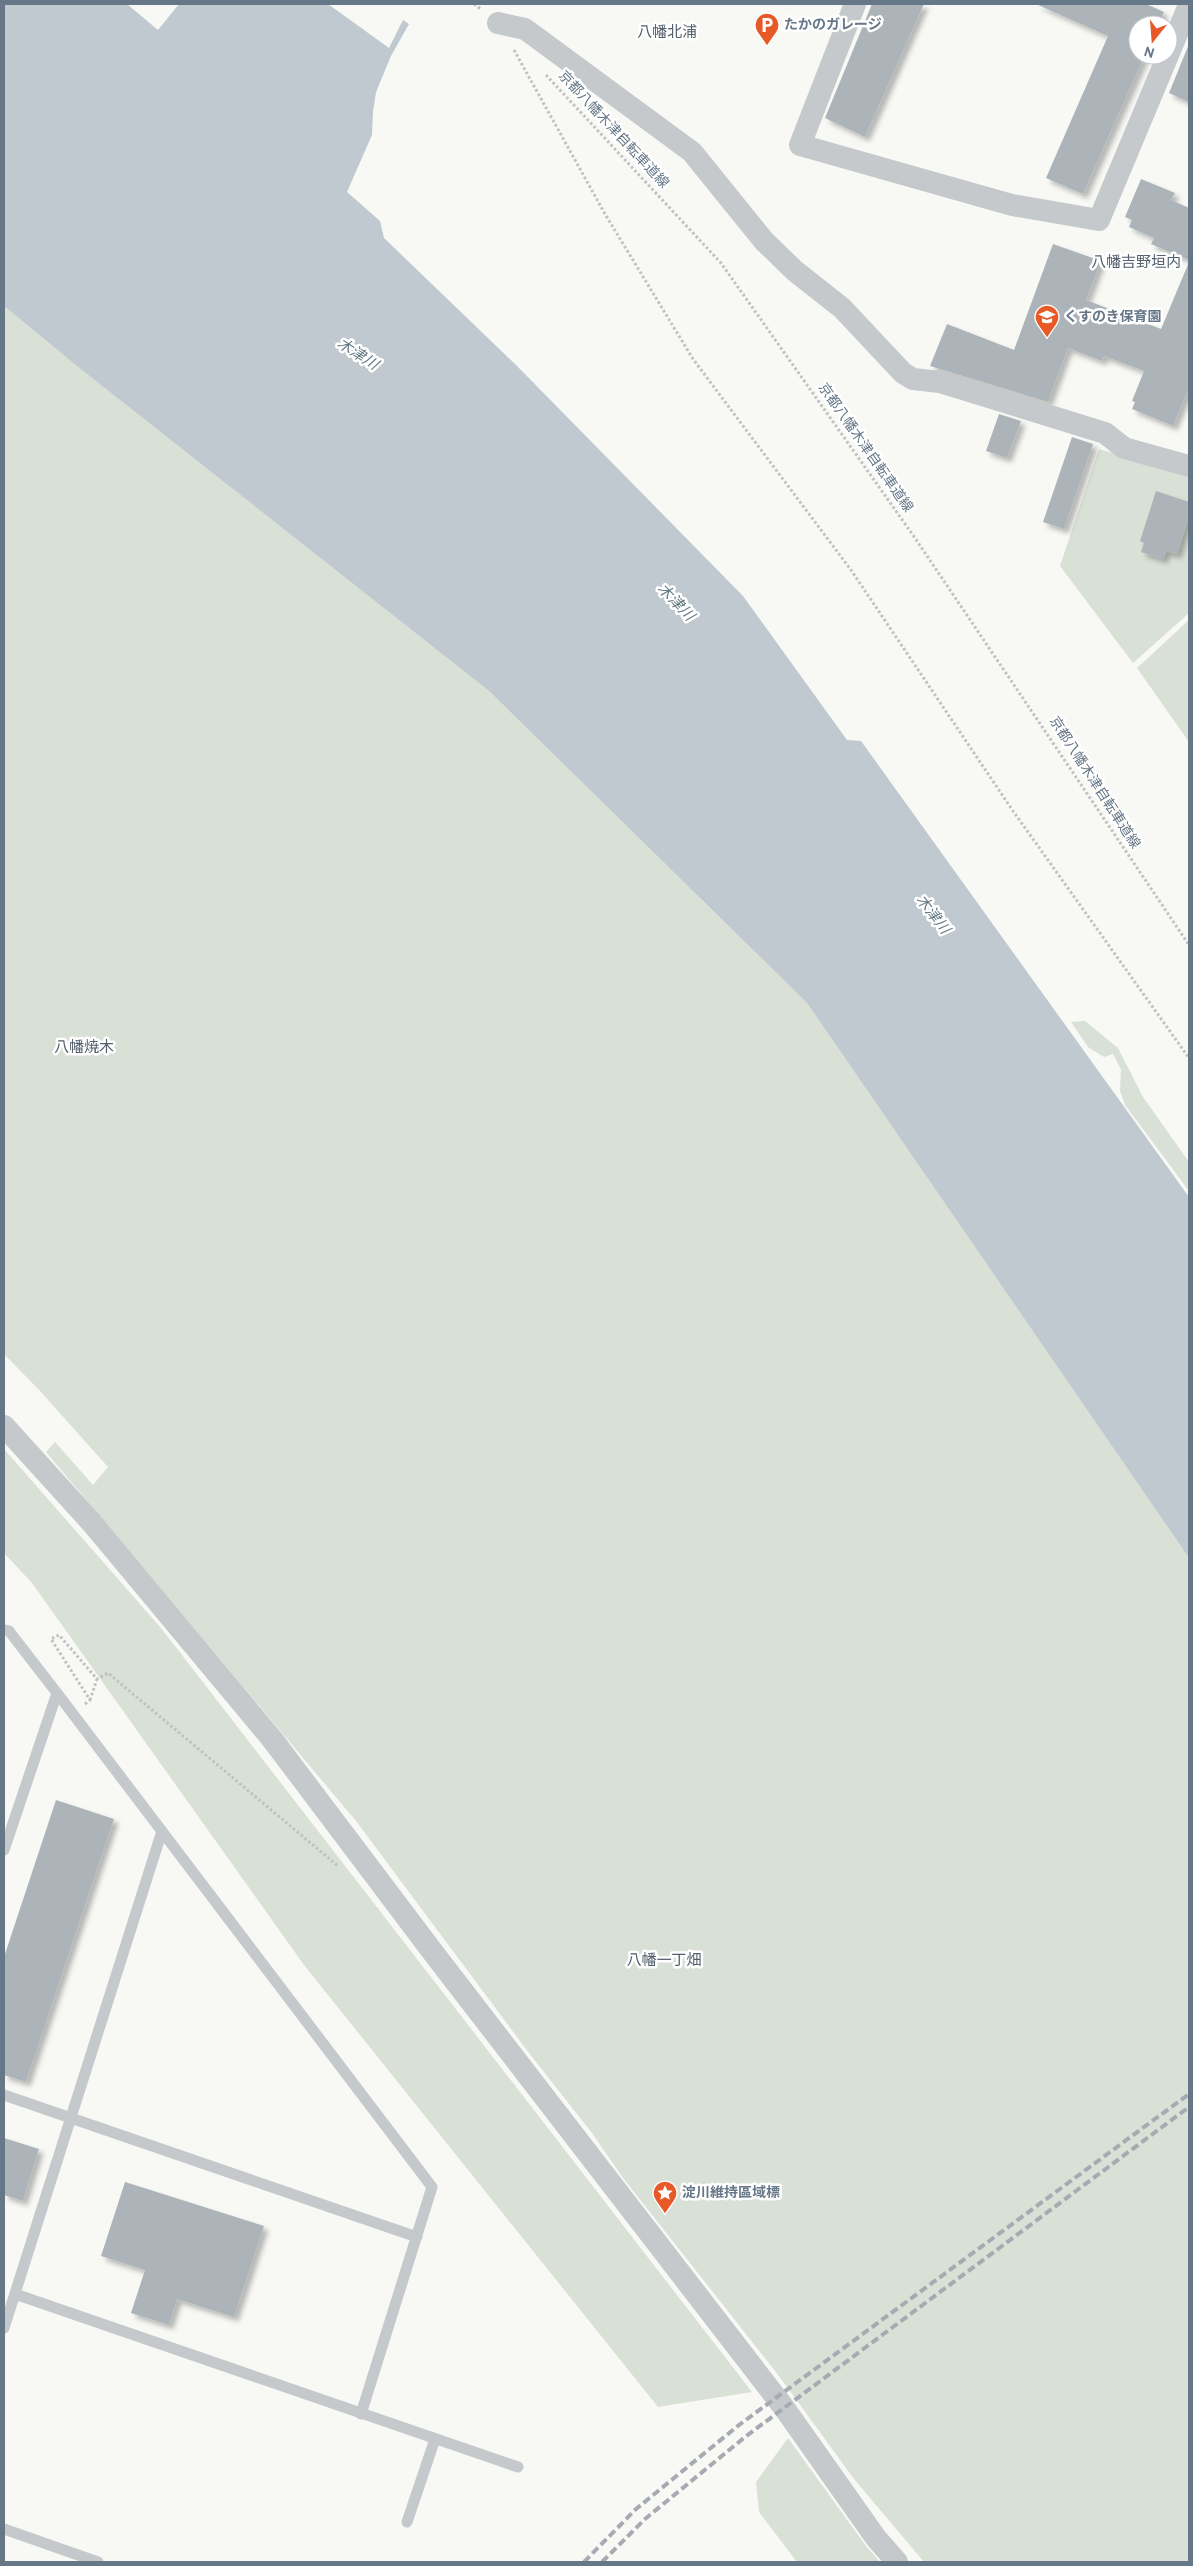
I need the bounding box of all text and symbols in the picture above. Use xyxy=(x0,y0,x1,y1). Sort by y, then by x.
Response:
parking icon: たかのガレージ xyxy=(754,12,780,46)
north arrow xyxy=(1128,15,1178,65)
place label: たかのガレージ xyxy=(784,17,882,34)
district label: 八幡北浦 xyxy=(637,23,697,43)
text: N xyxy=(1142,41,1157,61)
street label: 京都八幡木津自転車道線 xyxy=(554,68,672,192)
district label: 八幡吉野垣内 xyxy=(1091,254,1181,273)
school or university icon: くすのき保育園 xyxy=(1034,304,1060,338)
place label: くすのき保育園 xyxy=(1064,309,1162,326)
water label: 木津川 xyxy=(333,335,383,376)
street label: 京都八幡木津自転車道線 xyxy=(814,380,916,516)
water label: 木津川 xyxy=(653,580,699,627)
street label: 京都八幡木津自転車道線 xyxy=(1045,714,1143,852)
water label: 木津川 xyxy=(911,891,955,940)
district label: 八幡焼木 xyxy=(54,1039,114,1058)
district label: 八幡一丁畑 xyxy=(626,1952,702,1971)
place icon: 淀川維持區域標 xyxy=(652,2180,678,2214)
place label: 淀川維持區域標 xyxy=(682,2184,780,2202)

